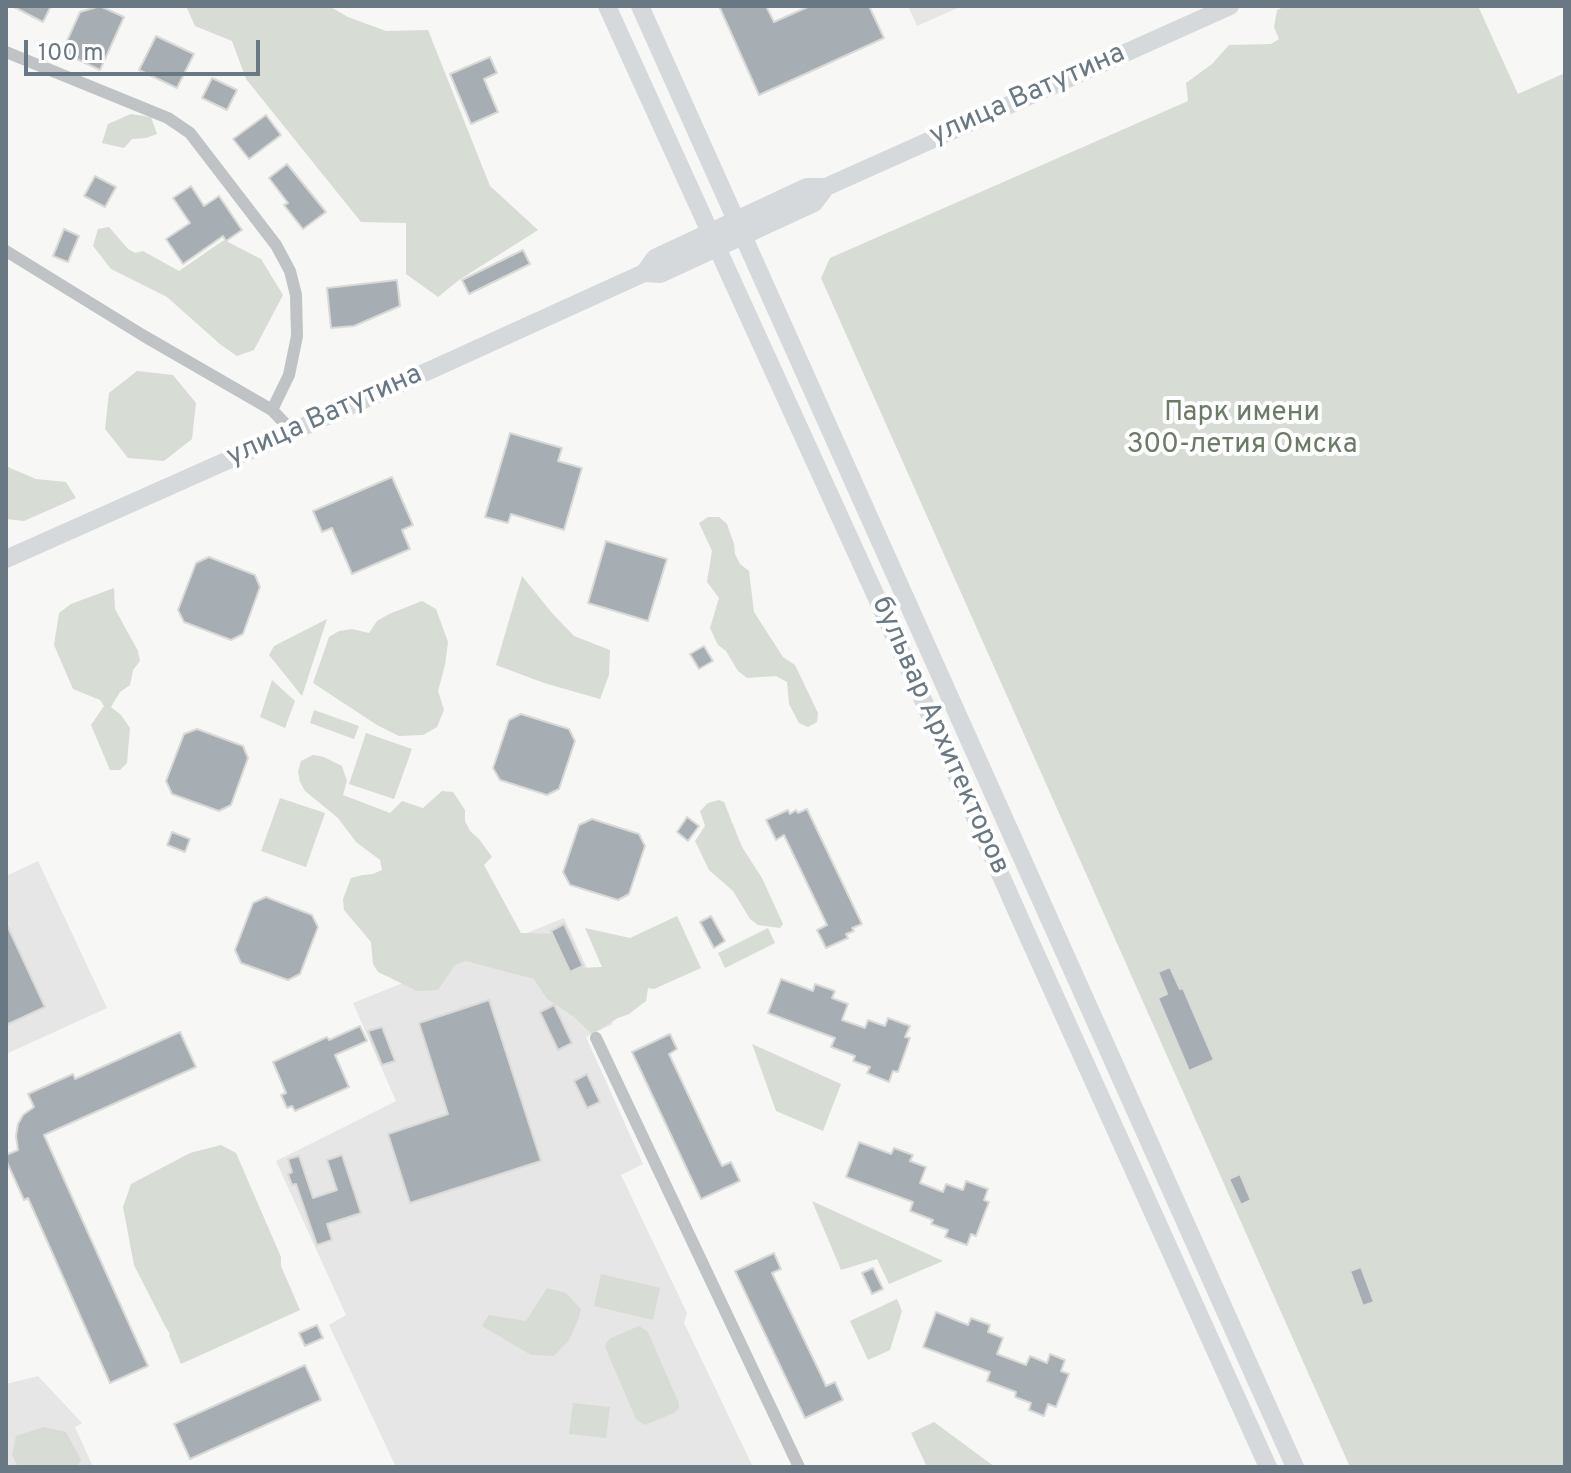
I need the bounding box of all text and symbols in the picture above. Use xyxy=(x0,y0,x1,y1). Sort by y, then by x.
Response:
scale bar xyxy=(28,24,264,74)
street label: улица Ватутина xyxy=(925,38,1131,154)
text: 100 m xyxy=(38,39,104,69)
street label: улица Ватутина xyxy=(222,359,428,475)
park label: Парк имени 300-летия Омска xyxy=(1127,397,1357,463)
street label: бульвар Архитекторов xyxy=(863,592,1015,880)

